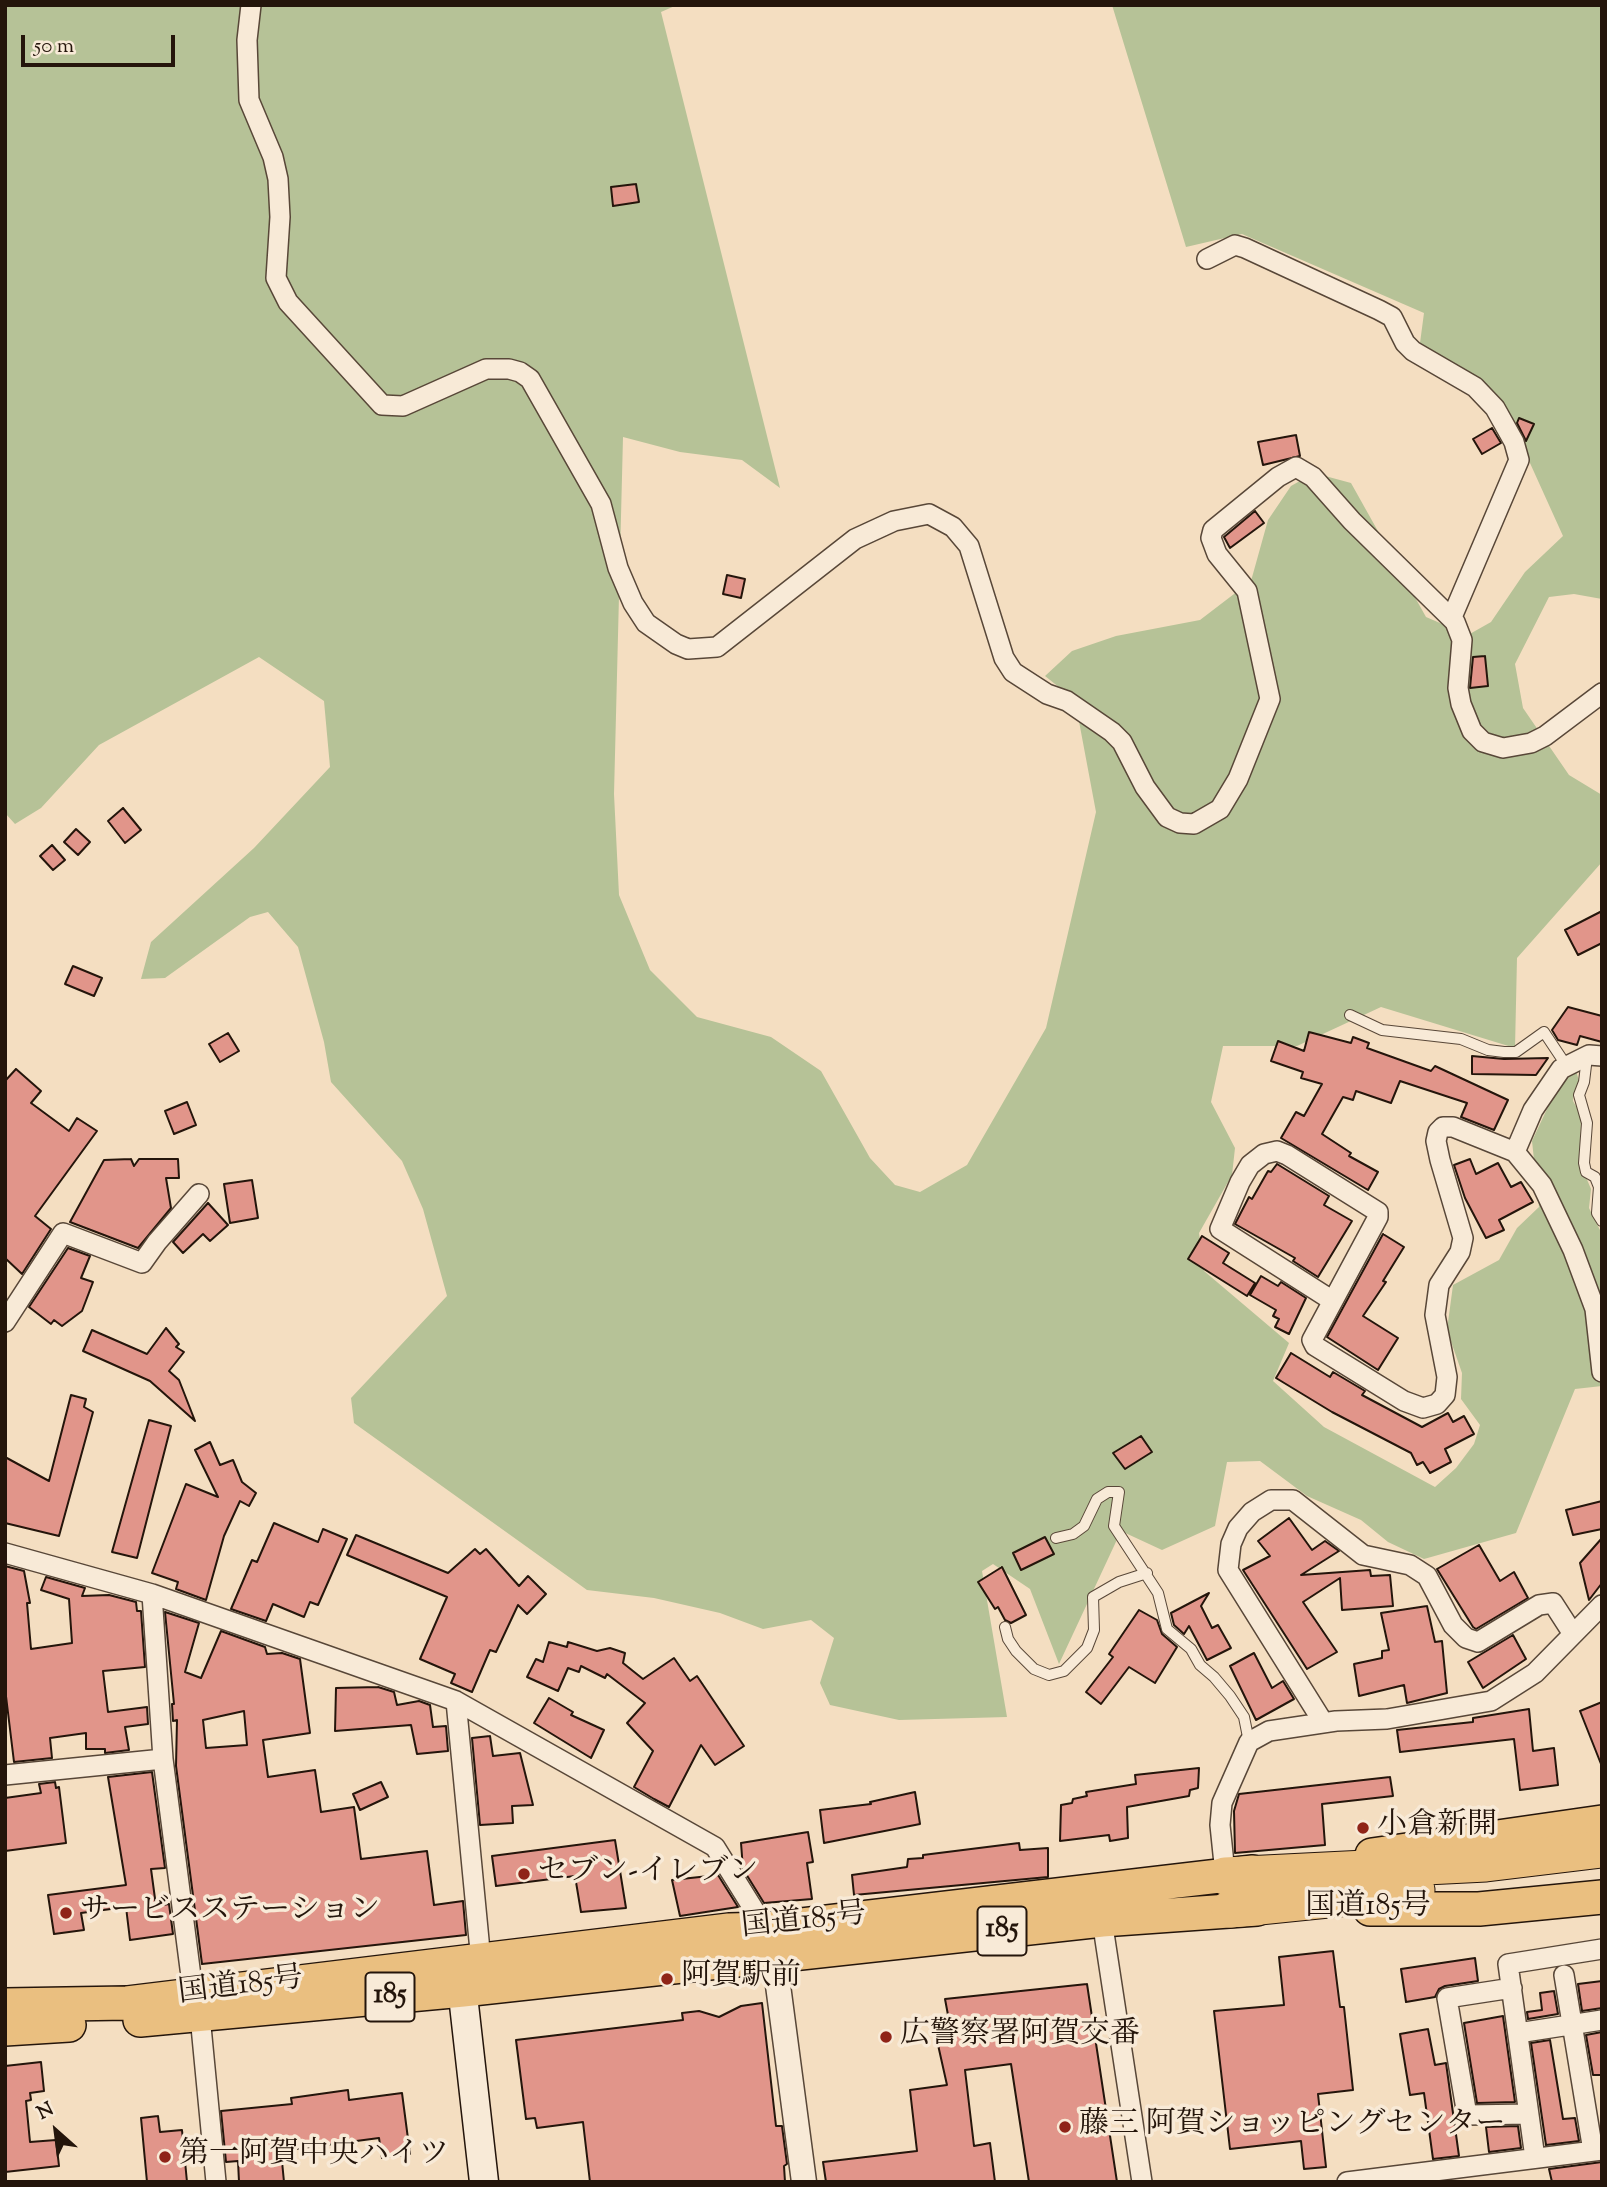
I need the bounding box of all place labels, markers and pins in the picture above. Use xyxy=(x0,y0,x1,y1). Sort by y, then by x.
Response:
place label: 小倉新開 xyxy=(1377,1810,1497,1846)
marker: 小倉新開 xyxy=(1355,1820,1371,1836)
place label: セブン-イレブン xyxy=(538,1856,758,1892)
marker: セブン-イレブン xyxy=(516,1866,532,1882)
place label: サービスステーション xyxy=(80,1895,380,1931)
marker: サービスステーション xyxy=(58,1905,74,1921)
place label: 阿賀駅前 xyxy=(681,1961,801,1997)
marker: 阿賀駅前 xyxy=(659,1971,675,1987)
place label: 広警察署阿賀交番 xyxy=(900,2019,1140,2055)
marker: 広警察署阿賀交番 xyxy=(878,2029,894,2045)
place label: 藤三 阿賀ショッピングセンター xyxy=(1079,2109,1505,2145)
marker: 藤三 阿賀ショッピングセンター xyxy=(1057,2119,1073,2135)
place label: 第一阿賀中央ハイツ xyxy=(179,2139,449,2175)
marker: 第一阿賀中央ハイツ xyxy=(157,2149,173,2165)

